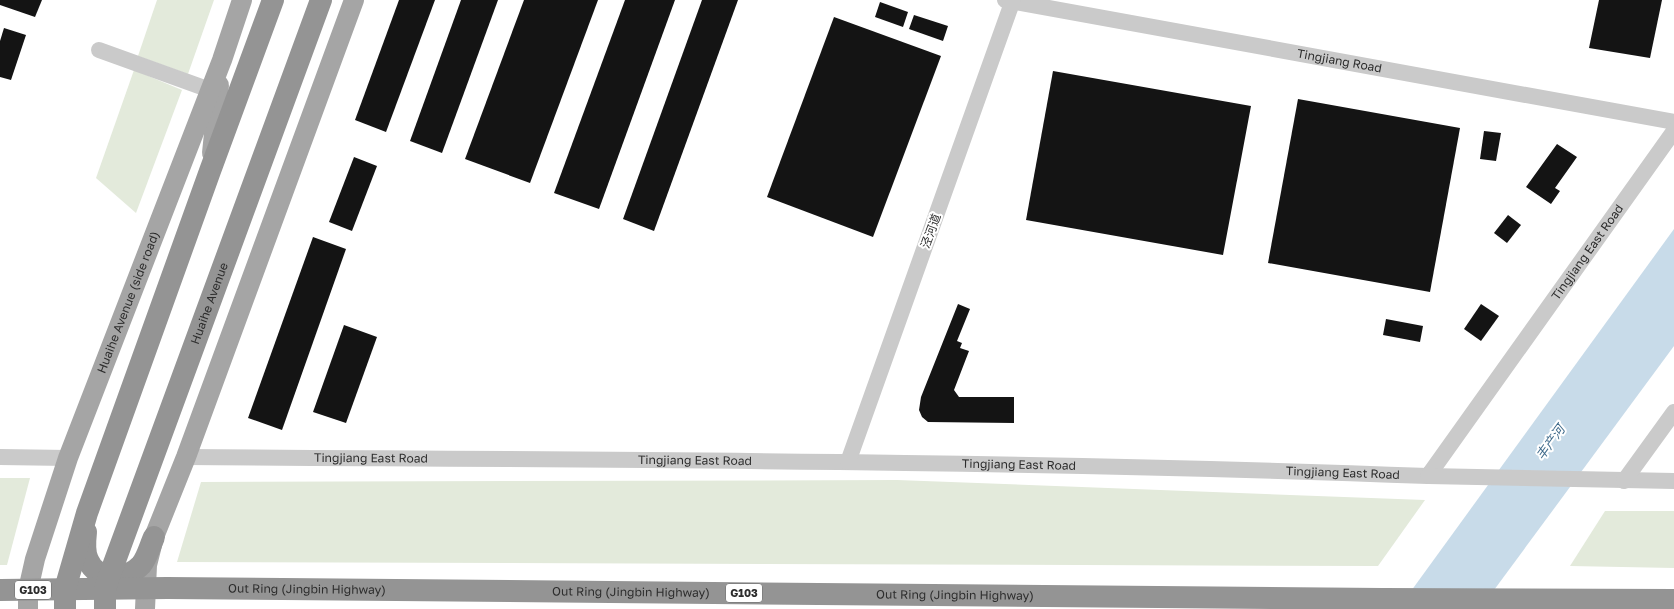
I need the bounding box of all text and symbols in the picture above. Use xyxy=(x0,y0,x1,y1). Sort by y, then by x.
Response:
street label: Tingjiang Road xyxy=(1296,45,1383,76)
street label: Tingjiang East Road xyxy=(1548,201,1626,303)
street label: 泾河道 xyxy=(917,211,944,250)
street label: Huaihe Avenue (side road) xyxy=(94,229,162,375)
street label: Huaihe Avenue xyxy=(187,260,231,346)
water label: 丰产河 xyxy=(1532,419,1570,462)
street label: Tingjiang East Road xyxy=(314,450,428,466)
street label: Tingjiang East Road xyxy=(638,452,752,468)
street label: Tingjiang East Road xyxy=(962,456,1076,473)
street label: Tingjiang East Road xyxy=(1286,463,1400,482)
road number: G103 xyxy=(15,581,51,599)
street label: Out Ring (Jingbin Highway) xyxy=(228,581,386,597)
street label: Out Ring (Jingbin Highway) xyxy=(552,583,710,600)
road number: G103 xyxy=(726,584,762,602)
street label: Out Ring (Jingbin Highway) xyxy=(876,586,1034,603)

